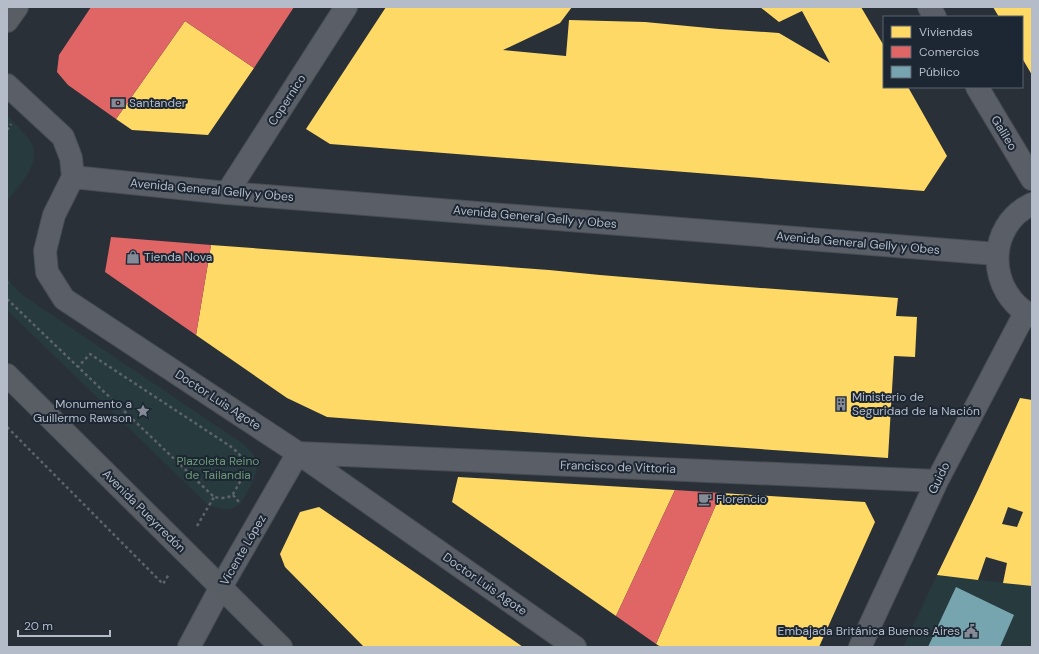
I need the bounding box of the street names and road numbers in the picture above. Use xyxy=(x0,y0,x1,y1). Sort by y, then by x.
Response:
street label: Copernico xyxy=(264,71,310,129)
street label: Galileo xyxy=(987,113,1021,153)
street label: Avenida General Gelly y Obes xyxy=(129,175,295,205)
street label: Avenida General Gelly y Obes xyxy=(452,202,618,232)
street label: Avenida General Gelly y Obes xyxy=(775,228,941,258)
street label: Doctor Luis Agote xyxy=(172,366,264,434)
street label: Francisco de Vittoria xyxy=(560,457,676,477)
street label: Guido xyxy=(924,459,954,497)
street label: Avenida Pueyrredón xyxy=(99,466,189,556)
street label: Vicente López xyxy=(216,512,270,588)
street label: Doctor Luis Agote xyxy=(440,549,530,619)

